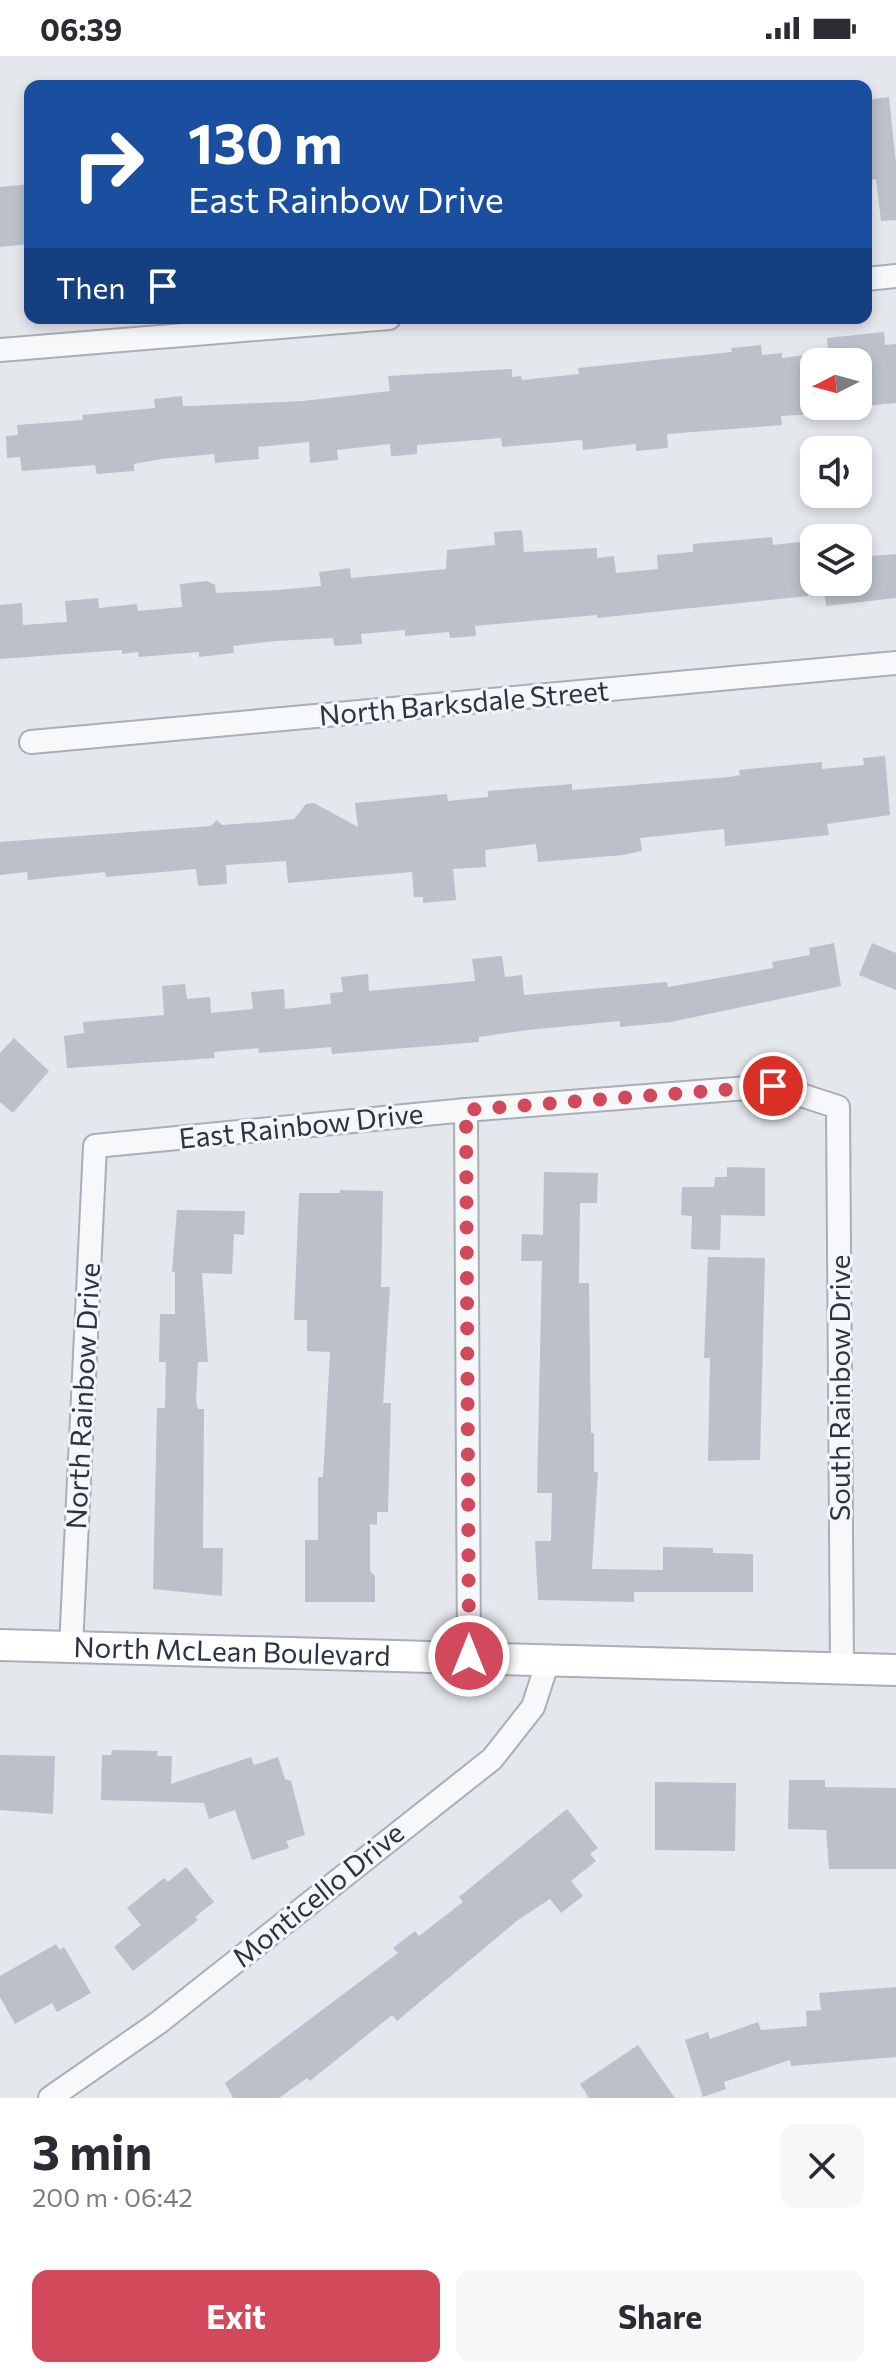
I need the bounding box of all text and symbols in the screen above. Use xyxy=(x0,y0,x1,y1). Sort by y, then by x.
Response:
text: 06:39 xyxy=(40,10,122,47)
text: 130 m xyxy=(188,107,343,176)
icon: right xyxy=(56,112,160,216)
text: East Rainbow Drive xyxy=(188,176,504,220)
icon: arrive xyxy=(141,264,185,308)
text: Then xyxy=(56,268,125,305)
north arrow xyxy=(800,348,872,420)
map controls xyxy=(800,348,872,596)
button: sound xyxy=(800,436,872,508)
button: layers xyxy=(800,524,872,596)
street label: North Barksdale Street xyxy=(318,672,610,732)
pin xyxy=(739,1052,807,1120)
icon: arrive xyxy=(751,1064,795,1108)
street label: East Rainbow Drive xyxy=(177,1095,425,1155)
street label: South Rainbow Drive xyxy=(822,1255,856,1521)
street label: North Rainbow Drive xyxy=(58,1262,106,1530)
position arrow xyxy=(427,1614,511,1698)
street label: North McLean Boulevard xyxy=(73,1629,391,1672)
street label: Monticello Drive xyxy=(225,1815,410,1974)
text: 3 min xyxy=(32,2121,152,2180)
button: close xyxy=(780,2124,864,2208)
text: 200 m · 06:42 xyxy=(32,2181,193,2212)
button: Exit xyxy=(32,2270,440,2362)
button: Share xyxy=(456,2270,864,2362)

